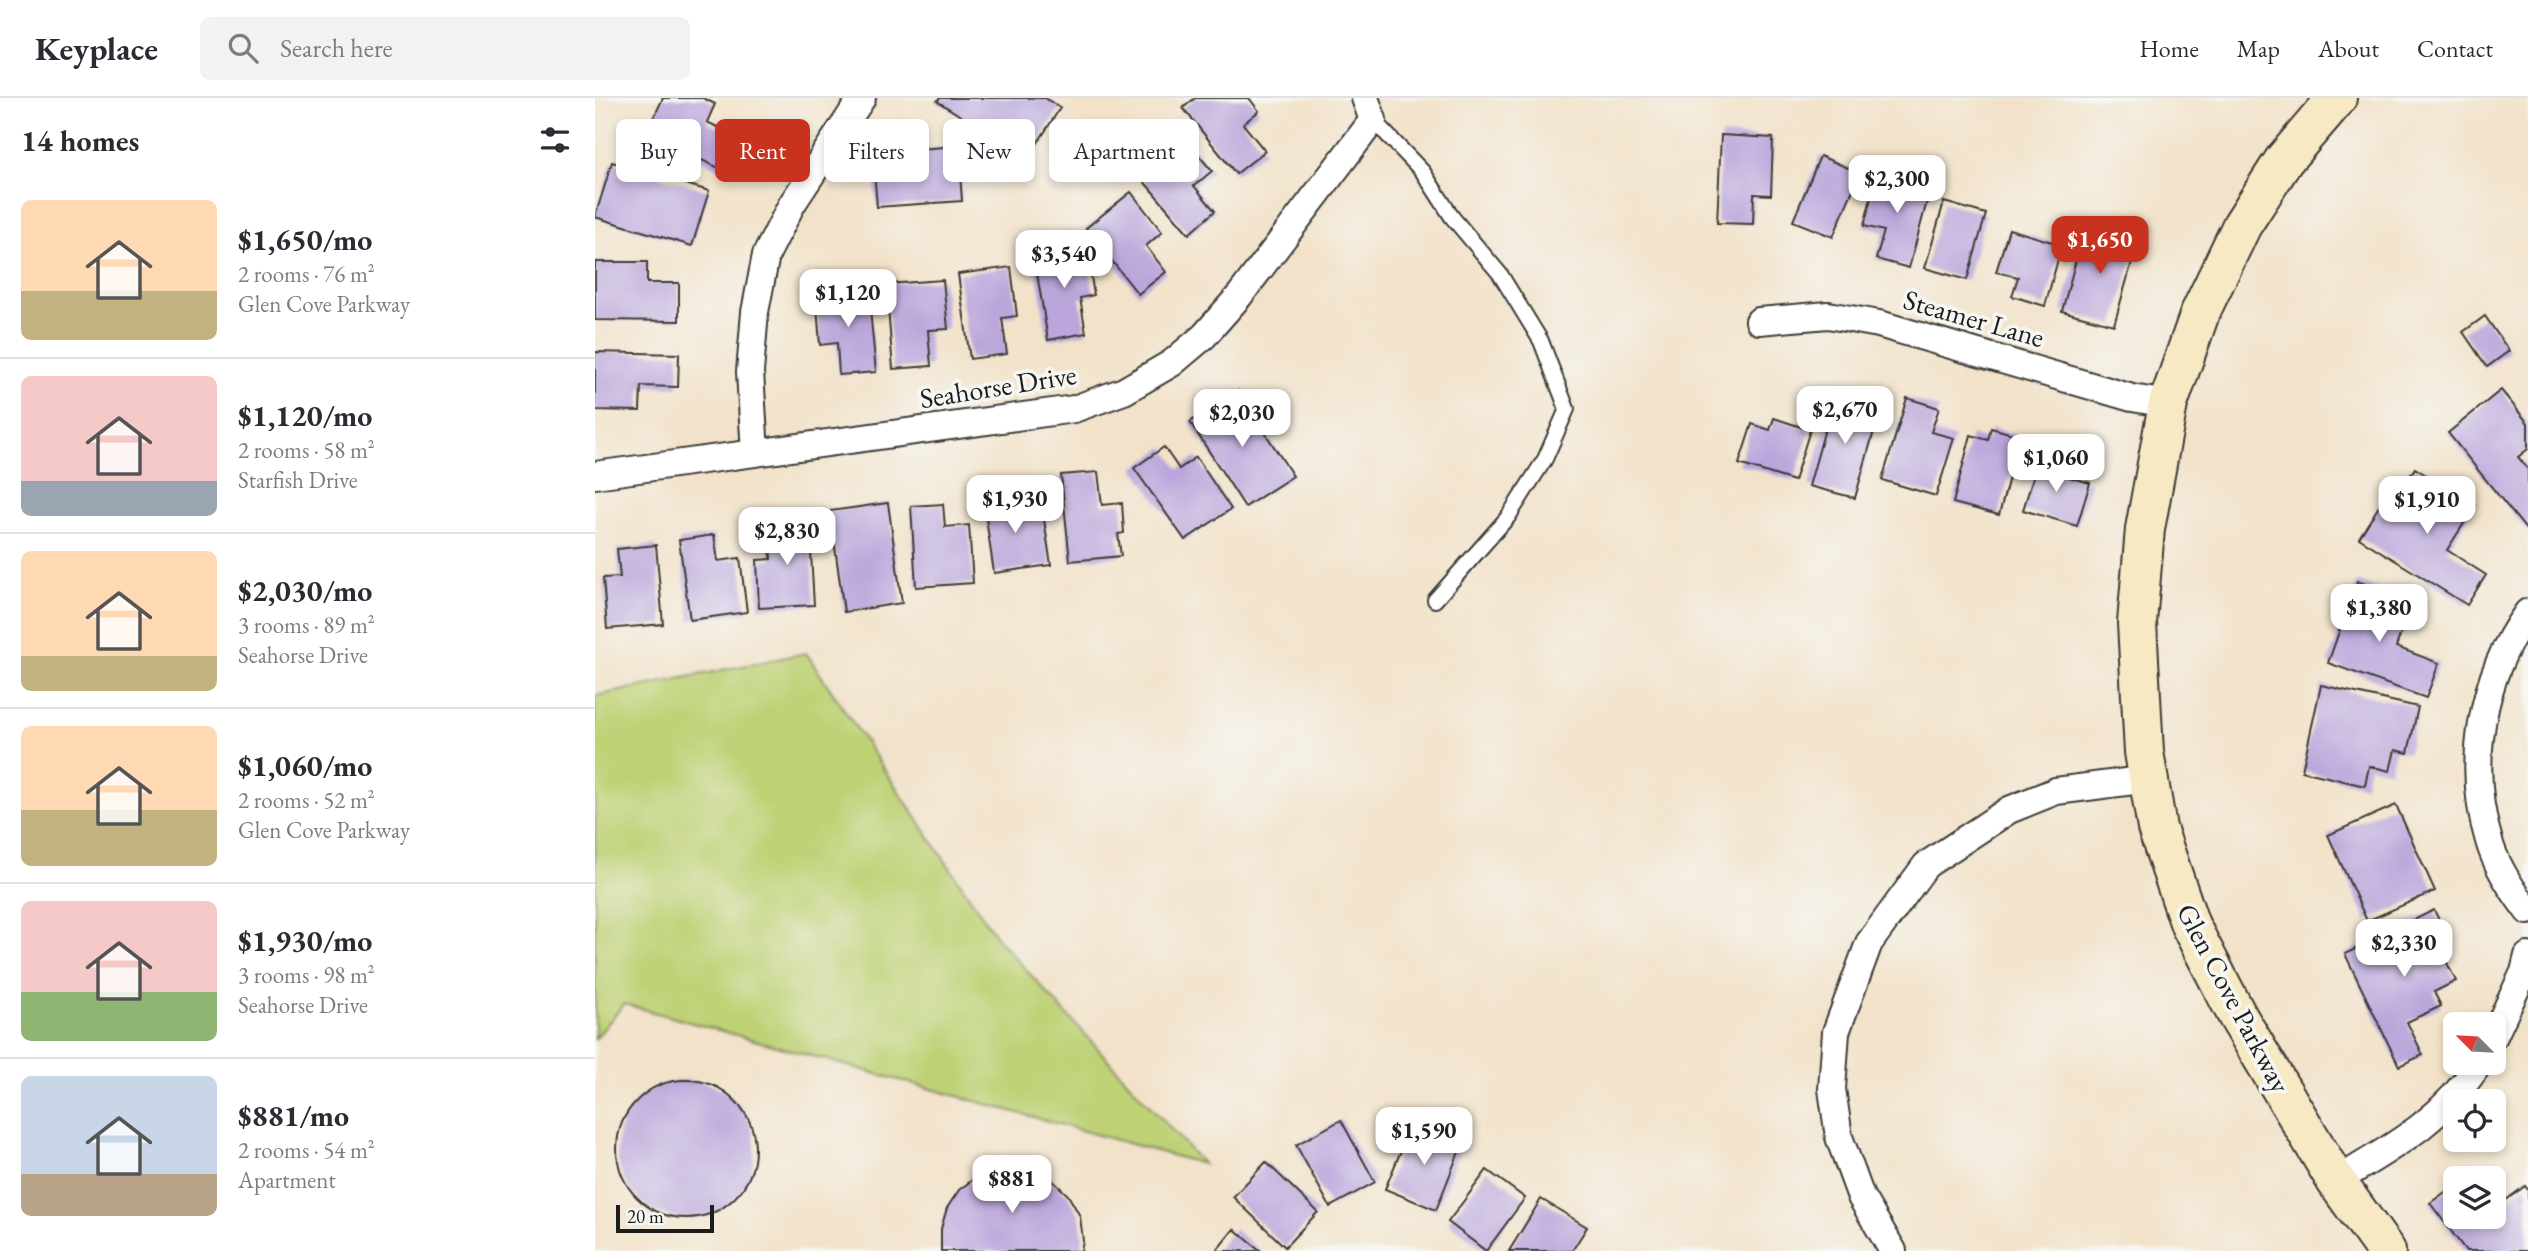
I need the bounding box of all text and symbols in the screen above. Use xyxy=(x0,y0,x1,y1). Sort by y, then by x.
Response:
search box xyxy=(200,17,690,80)
text: Keyplace xyxy=(35,27,158,70)
icon: search xyxy=(224,29,262,67)
text: Search here xyxy=(280,31,393,65)
text: Home xyxy=(2139,33,2199,64)
text: Map xyxy=(2237,33,2280,64)
text: About xyxy=(2318,33,2379,64)
text: Contact xyxy=(2417,33,2493,64)
chip: Buy xyxy=(616,119,701,182)
chip: Rent xyxy=(715,119,810,182)
chip: Filters xyxy=(824,119,929,182)
chip: New xyxy=(943,119,1035,182)
chip: Apartment xyxy=(1049,119,1199,182)
text: 14 homes xyxy=(21,121,139,160)
icon: filters xyxy=(536,121,574,159)
pin: $2,300 xyxy=(1840,156,1954,215)
text: $2,300 xyxy=(1865,163,1929,193)
pin: $1,650 xyxy=(2043,216,2157,276)
text: $1,650/mo xyxy=(238,220,372,259)
text: $1,650 xyxy=(2068,224,2132,254)
icon: home xyxy=(77,228,161,312)
pin: $3,540 xyxy=(1007,230,1121,290)
text: $3,540 xyxy=(1032,238,1096,268)
text: 2 rooms · 76 m² xyxy=(238,259,375,289)
pin: $1,120 xyxy=(791,270,905,329)
text: $1,120 xyxy=(816,277,880,307)
street label: Steamer Lane xyxy=(1899,281,2049,355)
text: Glen Cove Parkway xyxy=(238,289,410,319)
street label: Seahorse Drive xyxy=(917,356,1079,416)
pin: $2,670 xyxy=(1788,386,1902,446)
pin: $2,030 xyxy=(1185,390,1299,449)
text: $2,670 xyxy=(1813,394,1877,424)
text: $1,120/mo xyxy=(238,396,372,435)
text: $2,030 xyxy=(1210,397,1274,427)
icon: home xyxy=(77,404,161,488)
pin: $1,060 xyxy=(1999,434,2113,494)
text: 2 rooms · 58 m² xyxy=(238,435,375,465)
text: $1,060 xyxy=(2024,442,2088,472)
text: Starfish Drive xyxy=(238,465,358,495)
pin: $1,930 xyxy=(958,476,1072,535)
pin: $1,910 xyxy=(2370,476,2484,536)
text: $1,930 xyxy=(983,483,1047,513)
text: $1,910 xyxy=(2395,484,2459,514)
pin: $2,830 xyxy=(730,508,844,567)
text: $2,830 xyxy=(755,515,819,545)
text: $2,030/mo xyxy=(238,571,372,610)
icon: home xyxy=(77,579,161,663)
pin: $1,380 xyxy=(2322,584,2436,644)
text: $1,380 xyxy=(2347,592,2411,622)
text: 3 rooms · 89 m² xyxy=(238,610,375,640)
text: Seahorse Drive xyxy=(238,640,368,670)
text: $1,060/mo xyxy=(238,746,372,785)
icon: home xyxy=(77,754,161,838)
text: 2 rooms · 52 m² xyxy=(238,785,375,815)
text: Glen Cove Parkway xyxy=(238,815,410,845)
street label: Glen Cove Parkway xyxy=(2169,897,2299,1100)
pin: $2,330 xyxy=(2347,920,2461,979)
text: $1,930/mo xyxy=(238,921,372,960)
text: $2,330 xyxy=(2372,927,2436,957)
icon: home xyxy=(77,929,161,1013)
text: 3 rooms · 98 m² xyxy=(238,960,375,990)
text: Seahorse Drive xyxy=(238,990,368,1020)
north arrow xyxy=(2443,1012,2506,1074)
map controls xyxy=(2443,1012,2506,1229)
button: locate xyxy=(2443,1089,2506,1152)
text: $881/mo xyxy=(238,1096,349,1135)
icon: home xyxy=(77,1104,161,1188)
pin: $1,590 xyxy=(1367,1108,1481,1167)
text: $1,590 xyxy=(1392,1115,1456,1145)
text: 2 rooms · 54 m² xyxy=(238,1135,375,1165)
pin: $881 xyxy=(971,1156,1053,1215)
text: $881 xyxy=(988,1163,1036,1193)
text: Apartment xyxy=(238,1165,336,1195)
button: layers xyxy=(2443,1166,2506,1229)
scale bar xyxy=(616,1202,714,1234)
text: 20 m xyxy=(627,1204,664,1229)

